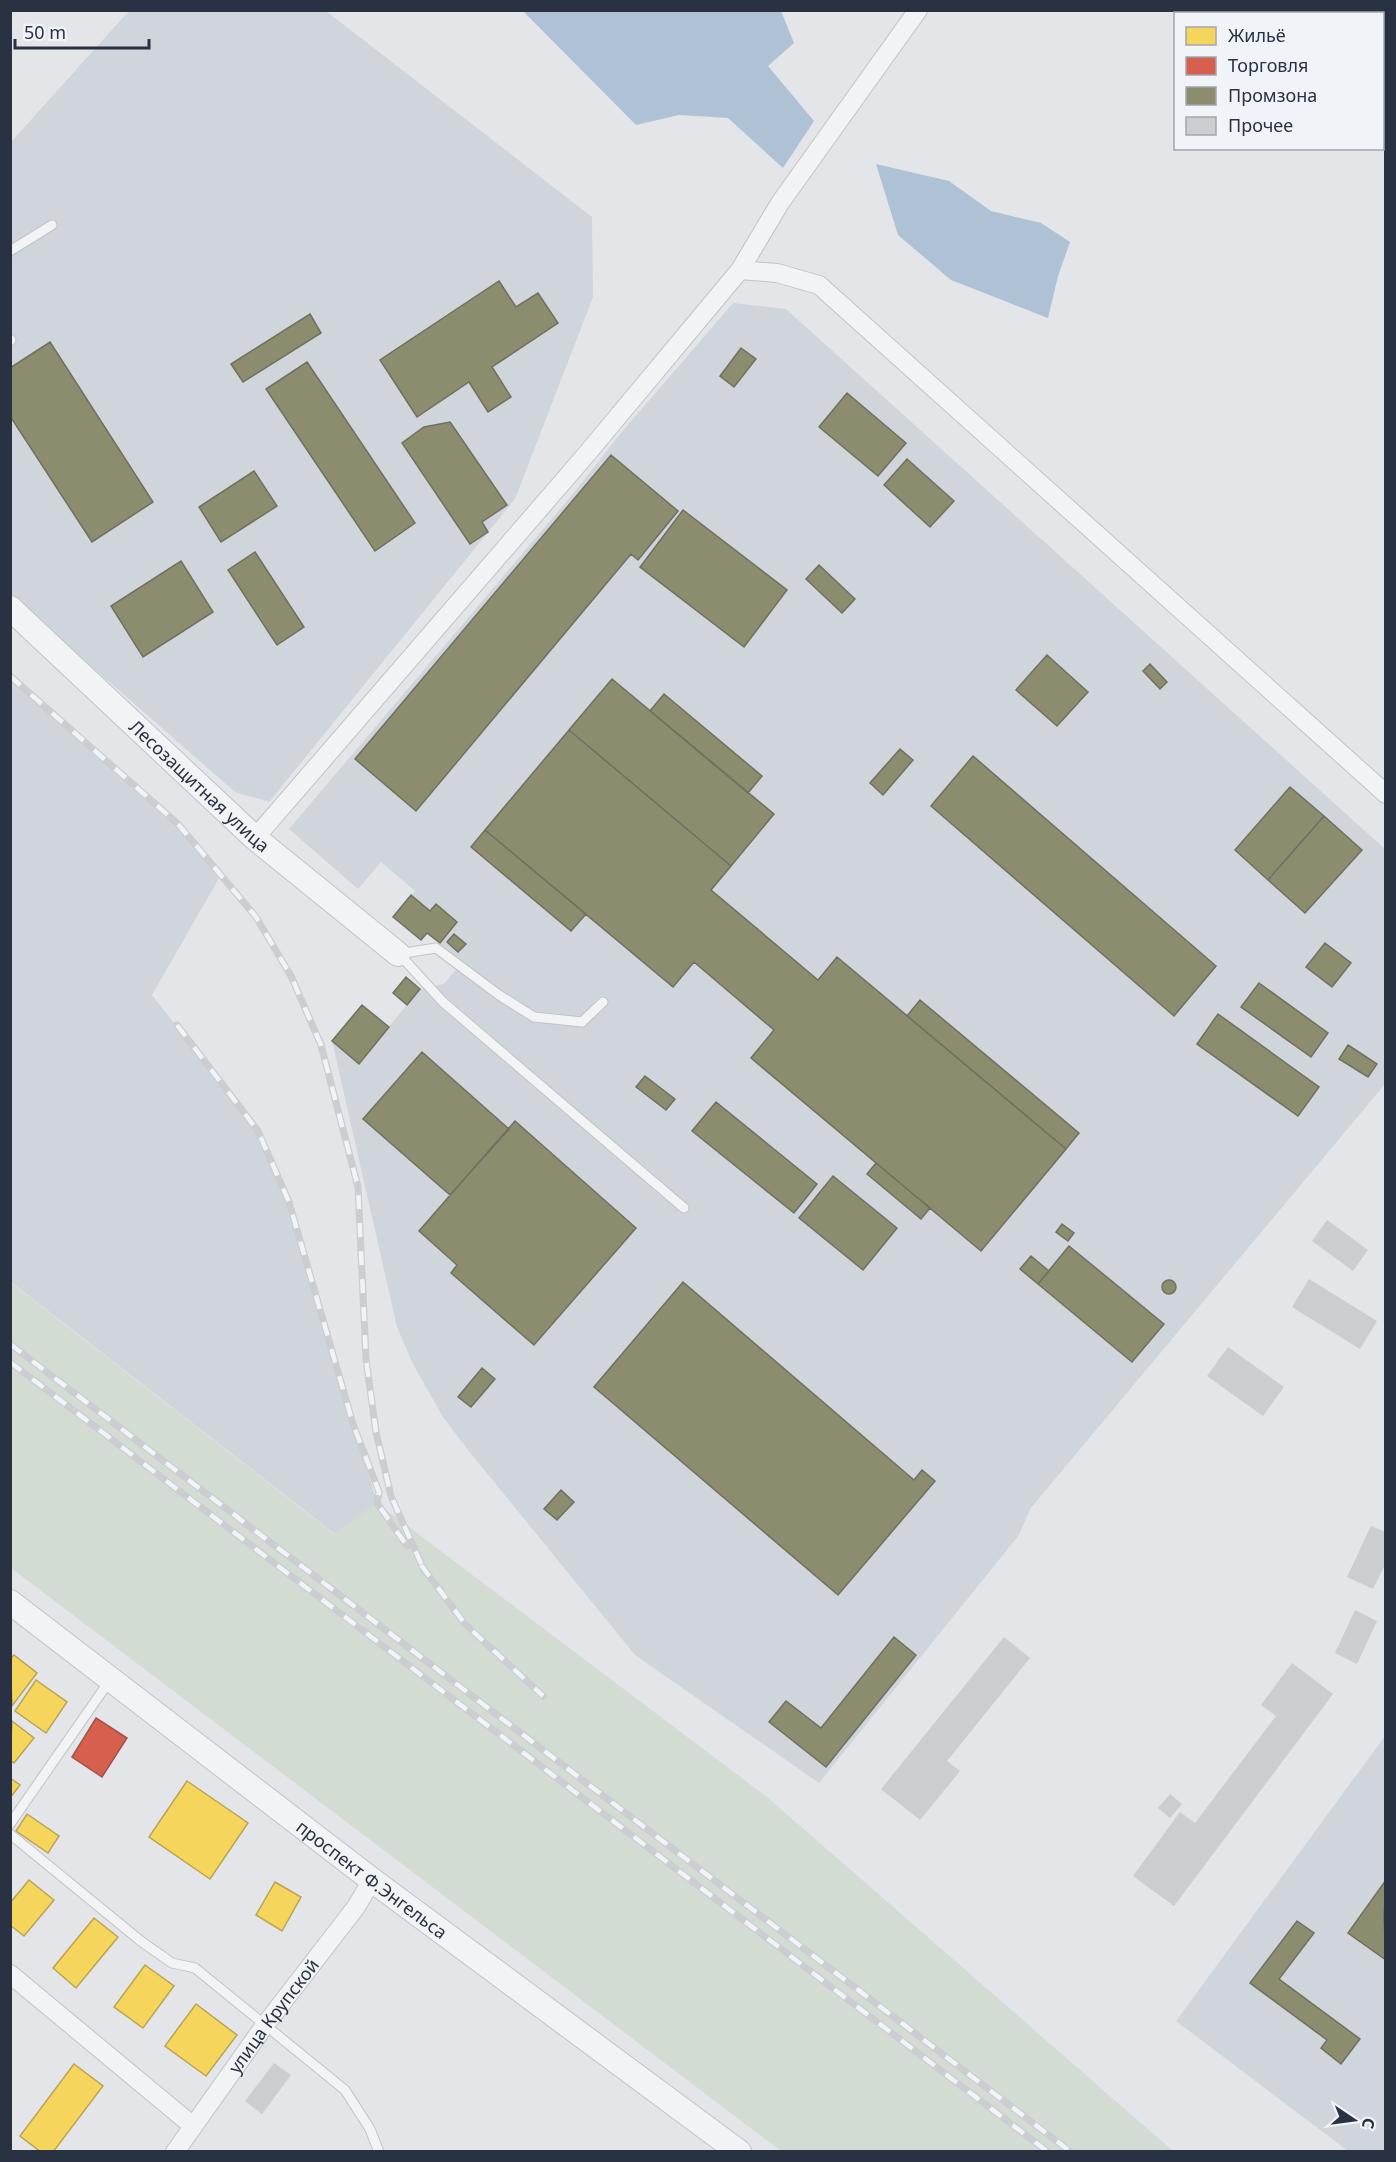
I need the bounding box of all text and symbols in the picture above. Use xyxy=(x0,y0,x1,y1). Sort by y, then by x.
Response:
scale bar xyxy=(15,12,148,50)
legend xyxy=(1174,12,1384,150)
text: 50 m xyxy=(24,20,66,44)
text: Жильё xyxy=(1228,23,1286,47)
text: Торговля xyxy=(1228,53,1308,77)
text: Промзона xyxy=(1228,83,1317,107)
text: Прочее xyxy=(1228,113,1293,137)
street label: Лесозащитная улица xyxy=(124,714,275,857)
street label: проспект Ф.Энгельса xyxy=(292,1814,452,1944)
street label: улица Крупской xyxy=(223,1953,324,2078)
north arrow xyxy=(1324,2090,1384,2150)
text: С xyxy=(1357,2116,1380,2131)

